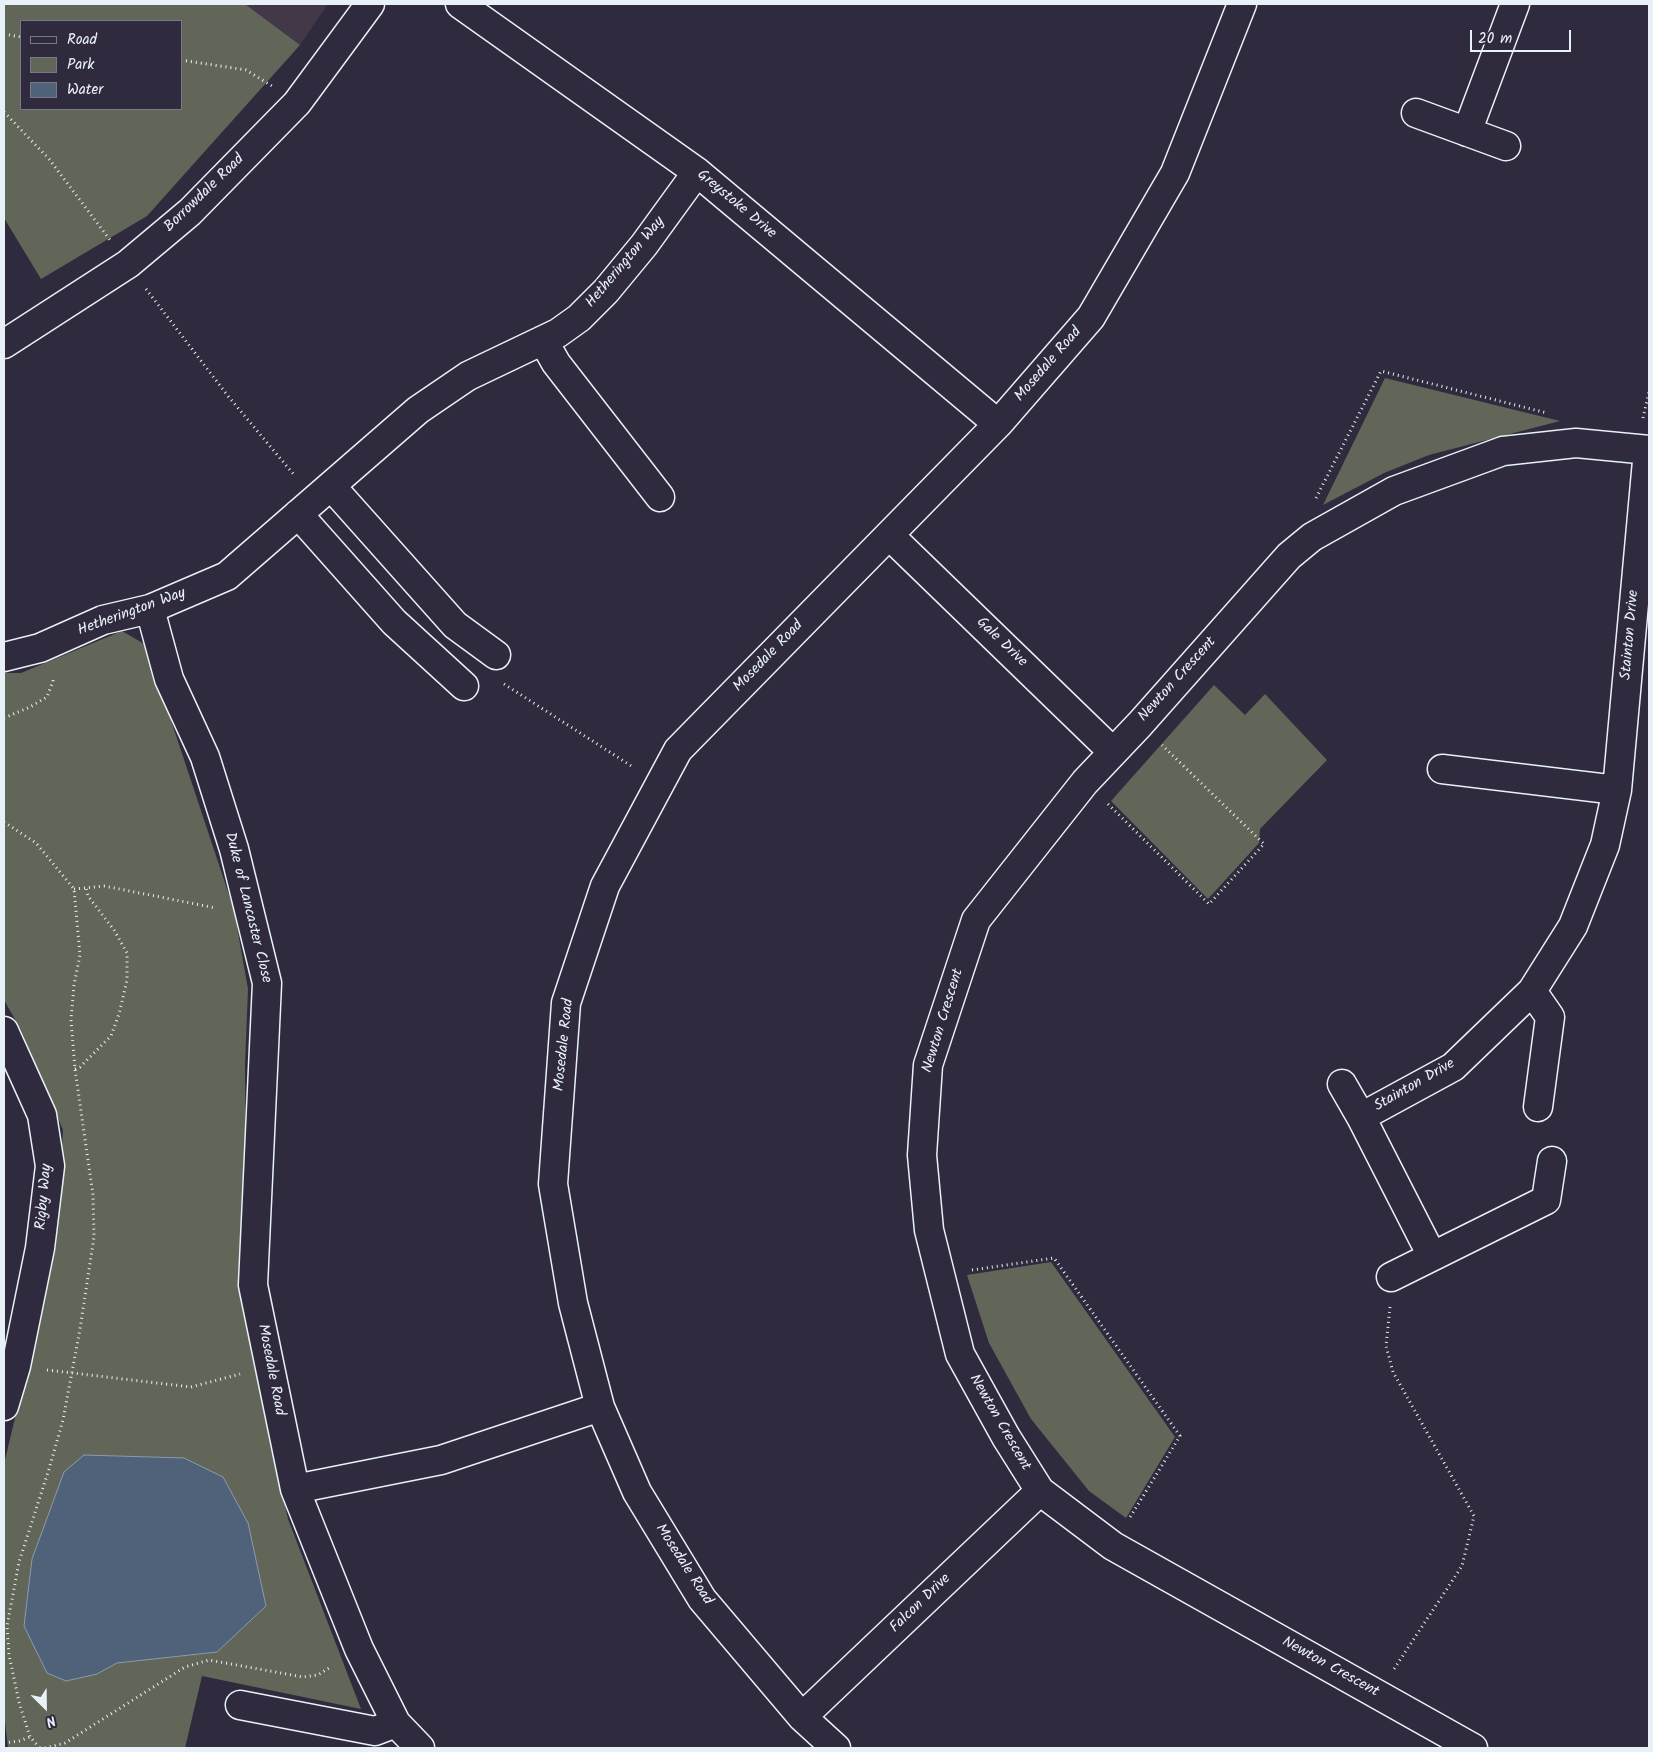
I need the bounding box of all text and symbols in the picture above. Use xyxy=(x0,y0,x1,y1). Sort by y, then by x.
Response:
legend xyxy=(20,20,182,110)
scale bar xyxy=(1473,20,1574,52)
text: 20 m xyxy=(1478,27,1512,51)
text: Road xyxy=(67,28,97,52)
text: Park xyxy=(67,53,94,77)
text: Water xyxy=(67,78,103,102)
street label: Borrowdale Road xyxy=(161,151,249,237)
street label: Greystoke Drive xyxy=(693,167,779,243)
street label: Hetherington Way xyxy=(583,214,669,312)
street label: Mosedale Road xyxy=(1012,324,1086,406)
street label: Hetherington Way xyxy=(76,585,188,641)
street label: Stainton Drive xyxy=(1618,589,1644,681)
street label: Gale Drive xyxy=(972,614,1030,672)
street label: Mosedale Road xyxy=(730,617,808,697)
street label: Newton Crescent xyxy=(1135,634,1221,726)
street label: Duke of Lancaster Close xyxy=(220,831,274,985)
street label: Newton Crescent xyxy=(920,967,968,1075)
street label: Mosedale Road xyxy=(551,998,579,1092)
street label: Stainton Drive xyxy=(1371,1056,1459,1116)
street label: Rigby Way xyxy=(33,1163,57,1231)
street label: Mosedale Road xyxy=(252,1323,288,1417)
street label: Newton Crescent xyxy=(964,1372,1034,1474)
street label: Mosedale Road xyxy=(650,1521,716,1609)
street label: Falcon Drive xyxy=(887,1571,955,1637)
street label: Newton Crescent xyxy=(1278,1634,1382,1702)
north arrow xyxy=(20,1682,70,1732)
text: N xyxy=(42,1709,59,1733)

